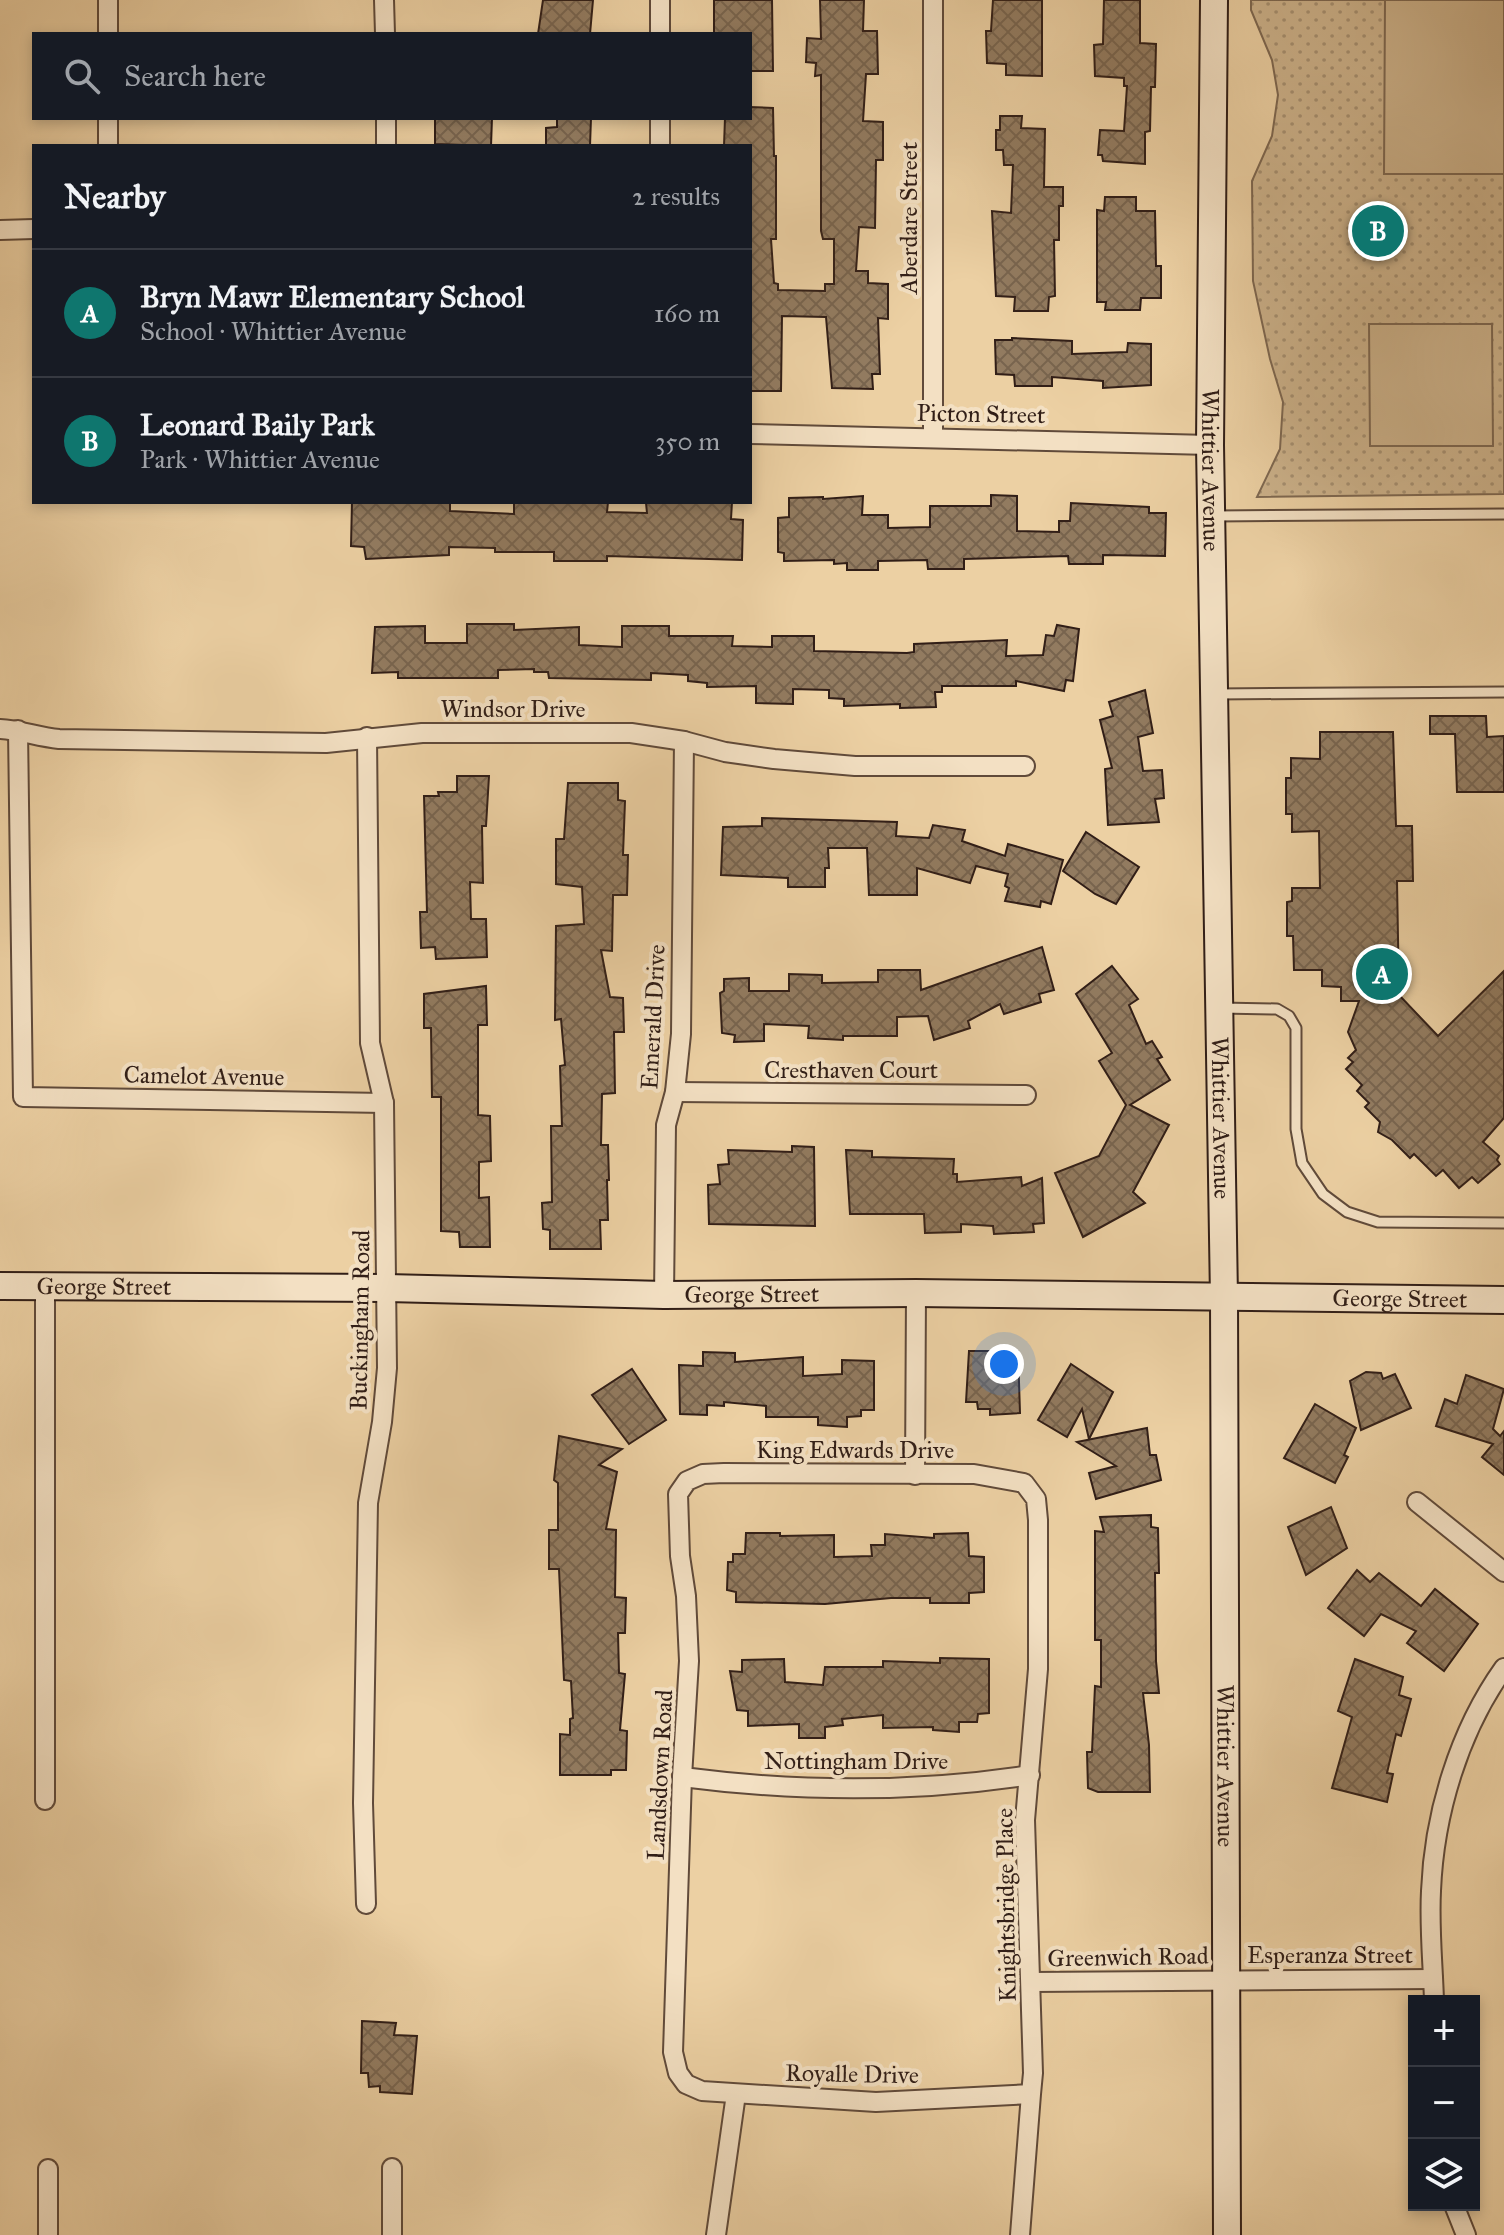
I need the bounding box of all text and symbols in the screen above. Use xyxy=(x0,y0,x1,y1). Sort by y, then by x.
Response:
search box xyxy=(32,32,752,120)
icon: search xyxy=(60,54,104,98)
text: Search here xyxy=(124,58,266,94)
street label: Aberdare Street xyxy=(894,141,924,295)
text: Nearby xyxy=(64,176,166,217)
text: 2 results xyxy=(632,180,720,212)
pin: B xyxy=(1352,201,1404,261)
text: Bryn Mawr Elementary School xyxy=(140,279,524,315)
text: A xyxy=(81,297,99,329)
text: 160 m xyxy=(654,297,720,329)
text: School · Whittier Avenue xyxy=(140,315,407,347)
street label: Whittier Avenue xyxy=(1195,389,1227,552)
street label: Picton Street xyxy=(916,398,1046,430)
text: Leonard Baily Park xyxy=(140,407,375,443)
text: B xyxy=(81,425,99,457)
text: 350 m xyxy=(655,425,720,457)
text: Park · Whittier Avenue xyxy=(140,443,380,475)
street label: Windsor Drive xyxy=(440,694,586,724)
street label: Emerald Drive xyxy=(634,944,672,1090)
pin: A xyxy=(1356,944,1408,1004)
street label: Whittier Avenue xyxy=(1205,1036,1237,1199)
street label: Cresthaven Court xyxy=(764,1055,938,1085)
street label: Camelot Avenue xyxy=(123,1060,285,1092)
street label: Buckingham Road xyxy=(343,1229,377,1411)
street label: George Street xyxy=(37,1271,172,1302)
street label: George Street xyxy=(684,1279,820,1310)
street label: George Street xyxy=(1332,1283,1468,1315)
your location xyxy=(984,1344,1024,1384)
street label: King Edwards Drive xyxy=(756,1435,954,1465)
street label: Whittier Avenue xyxy=(1210,1685,1241,1847)
street label: Landsdown Road xyxy=(641,1689,679,1861)
street label: Nottingham Drive xyxy=(764,1746,948,1776)
street label: Knightsbridge Place xyxy=(989,1808,1023,2002)
street label: Esperanza Street xyxy=(1247,1940,1414,1970)
street label: Greenwich Road xyxy=(1047,1941,1209,1973)
map controls xyxy=(1408,1995,1480,2211)
button: + xyxy=(1408,1995,1480,2067)
street label: Royalle Drive xyxy=(785,2058,919,2090)
button: − xyxy=(1408,2067,1480,2139)
button: layers xyxy=(1408,2139,1480,2211)

